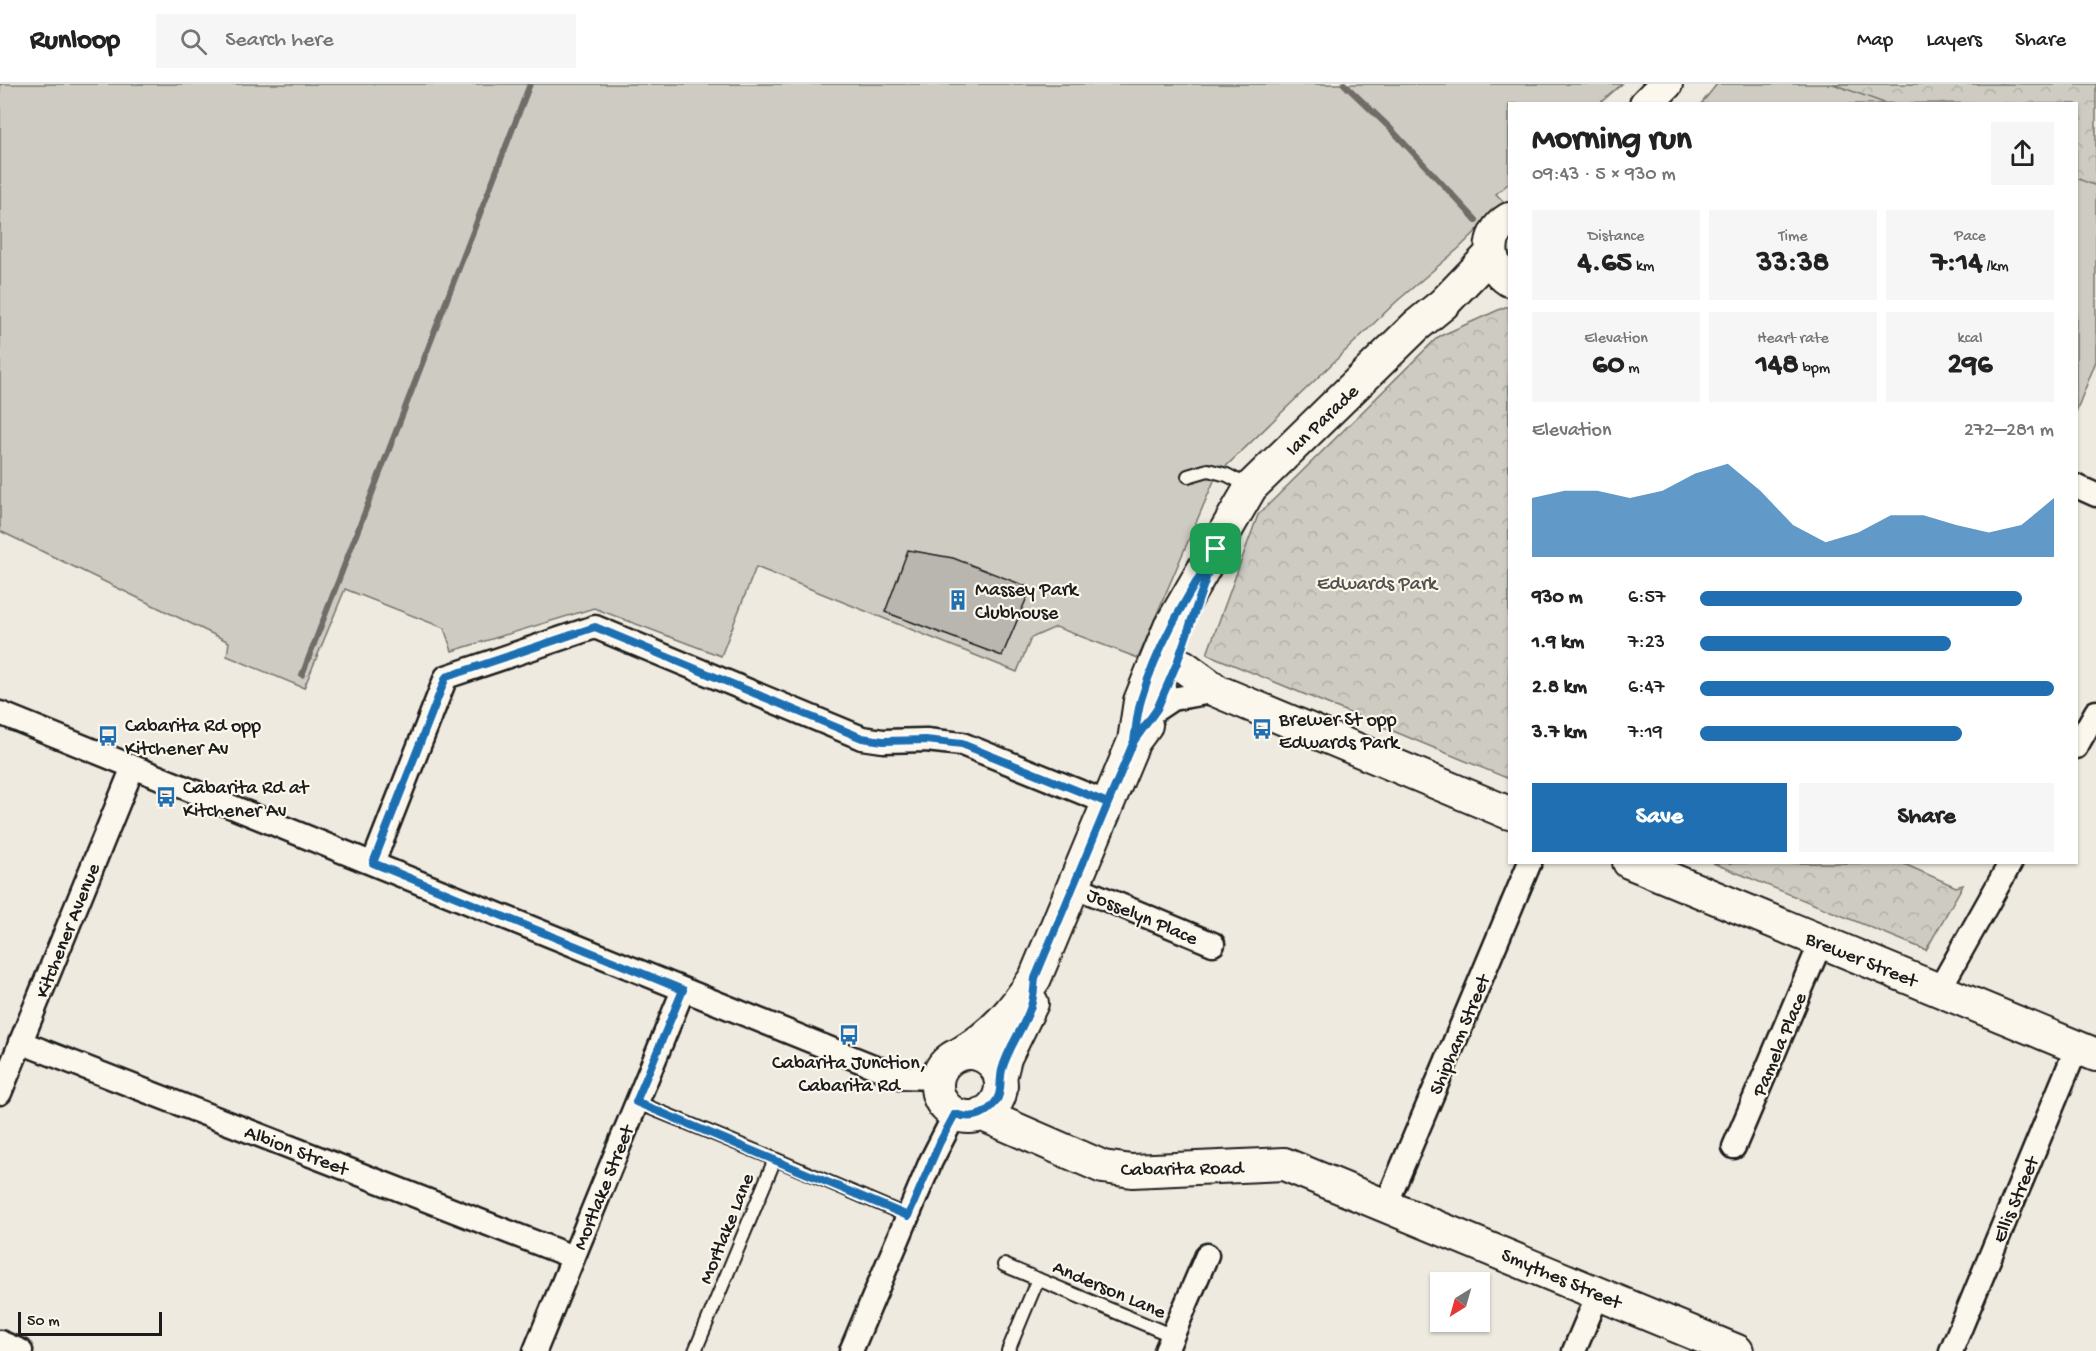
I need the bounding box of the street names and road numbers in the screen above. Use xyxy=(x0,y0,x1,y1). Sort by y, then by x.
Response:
street label: Ian Parade xyxy=(1282,381,1365,462)
street label: Kitchener Avenue xyxy=(32,860,107,1002)
street label: Josselyn Place xyxy=(1083,885,1201,952)
street label: Brewer Street xyxy=(1800,928,1922,995)
street label: Shipham Street xyxy=(1426,970,1498,1099)
street label: Pamela Place xyxy=(1749,989,1814,1102)
street label: Mortlake Street xyxy=(570,1121,641,1254)
street label: Albion Street xyxy=(241,1122,352,1183)
street label: Ellis Street xyxy=(1989,1152,2046,1247)
street label: Cabarita Road xyxy=(1121,1158,1246,1183)
street label: Mortlake Lane xyxy=(696,1170,761,1288)
street label: Smythes Street xyxy=(1497,1245,1626,1317)
street label: Anderson Lane xyxy=(1049,1257,1169,1326)

